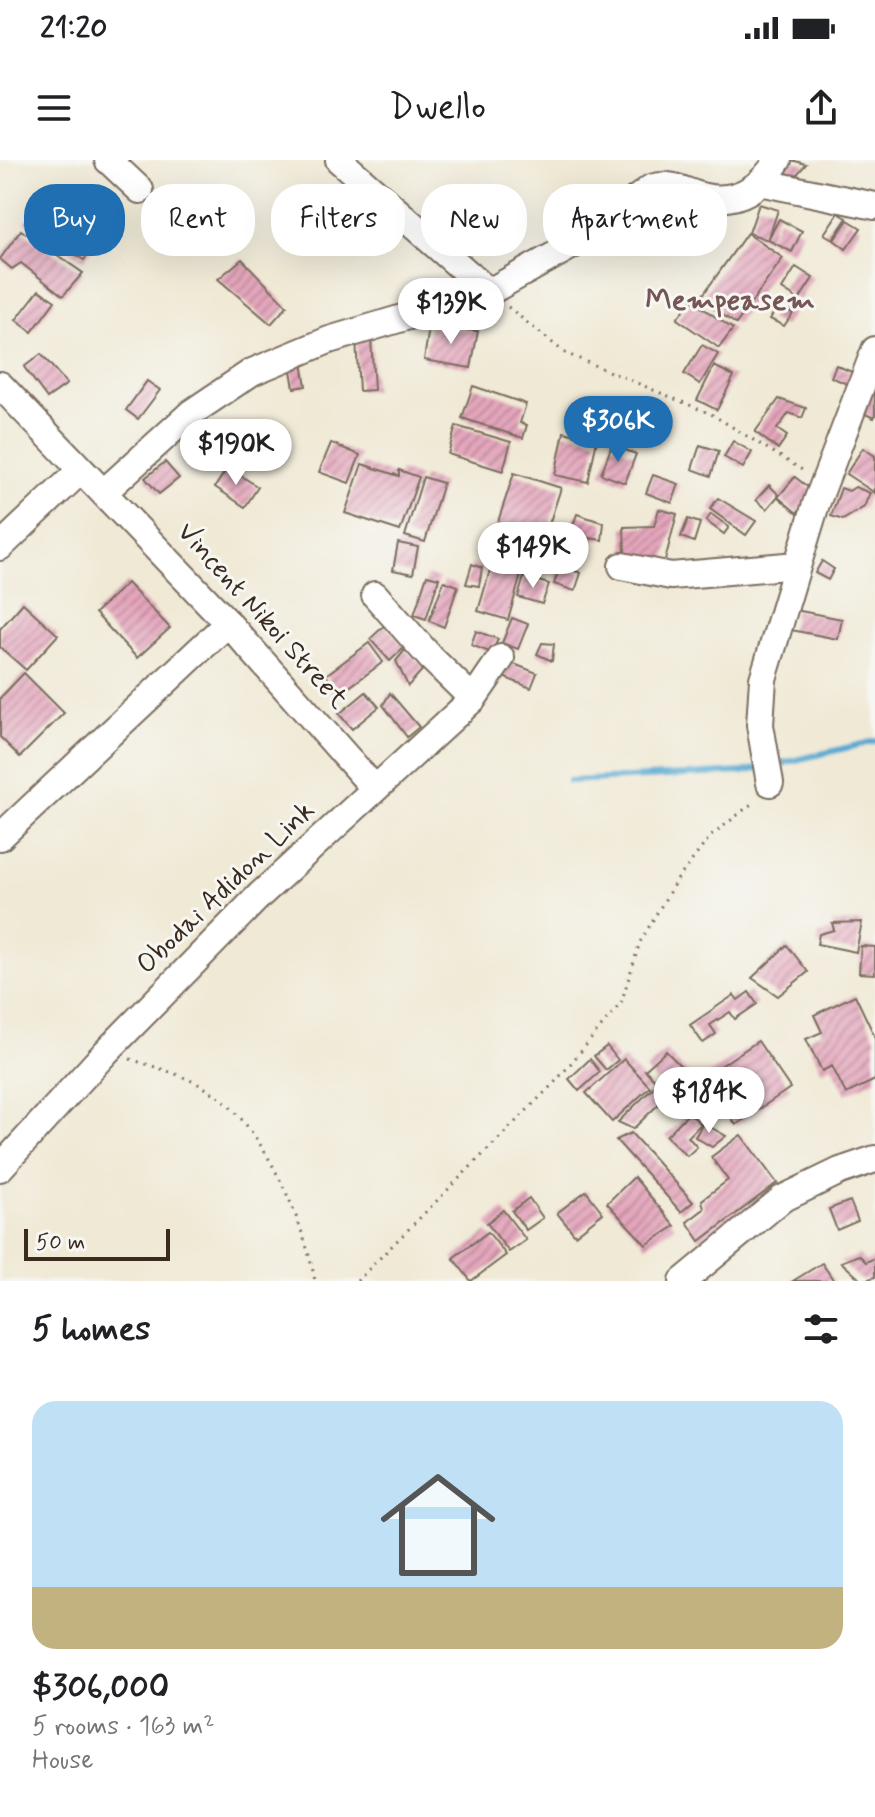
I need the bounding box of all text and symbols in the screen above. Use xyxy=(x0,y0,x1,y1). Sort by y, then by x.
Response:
text: 21:20 xyxy=(40,9,107,48)
text: Dwello xyxy=(389,85,486,132)
icon: menu xyxy=(32,86,76,130)
icon: share xyxy=(799,86,843,130)
chip: Buy xyxy=(24,184,125,256)
chip: Rent xyxy=(141,184,255,256)
chip: Filters xyxy=(271,184,405,256)
chip: New xyxy=(421,184,527,256)
chip: Apartment xyxy=(543,184,727,256)
pin: $139K xyxy=(395,278,507,346)
district label: Mempeasem xyxy=(645,281,815,320)
text: $139K xyxy=(416,287,486,321)
pin: $306K xyxy=(562,396,674,464)
text: $306K xyxy=(582,405,654,439)
pin: $190K xyxy=(180,419,292,487)
text: $190K xyxy=(198,428,274,462)
street label: Vincent Nikoi Street xyxy=(168,515,356,718)
pin: $149K xyxy=(477,522,589,590)
text: $149K xyxy=(496,531,570,565)
street label: Obodai Adidon Link xyxy=(129,793,323,983)
pin: $184K xyxy=(653,1067,765,1135)
text: $184K xyxy=(672,1076,746,1110)
scale bar xyxy=(24,1225,170,1261)
text: 50 m xyxy=(36,1229,85,1257)
text: 5 homes xyxy=(32,1307,150,1352)
icon: filters xyxy=(799,1307,843,1351)
icon: home xyxy=(366,1453,510,1597)
text: $306,000 xyxy=(32,1665,169,1710)
text: 5 rooms · 163 m² xyxy=(32,1710,215,1744)
text: House xyxy=(32,1744,93,1778)

